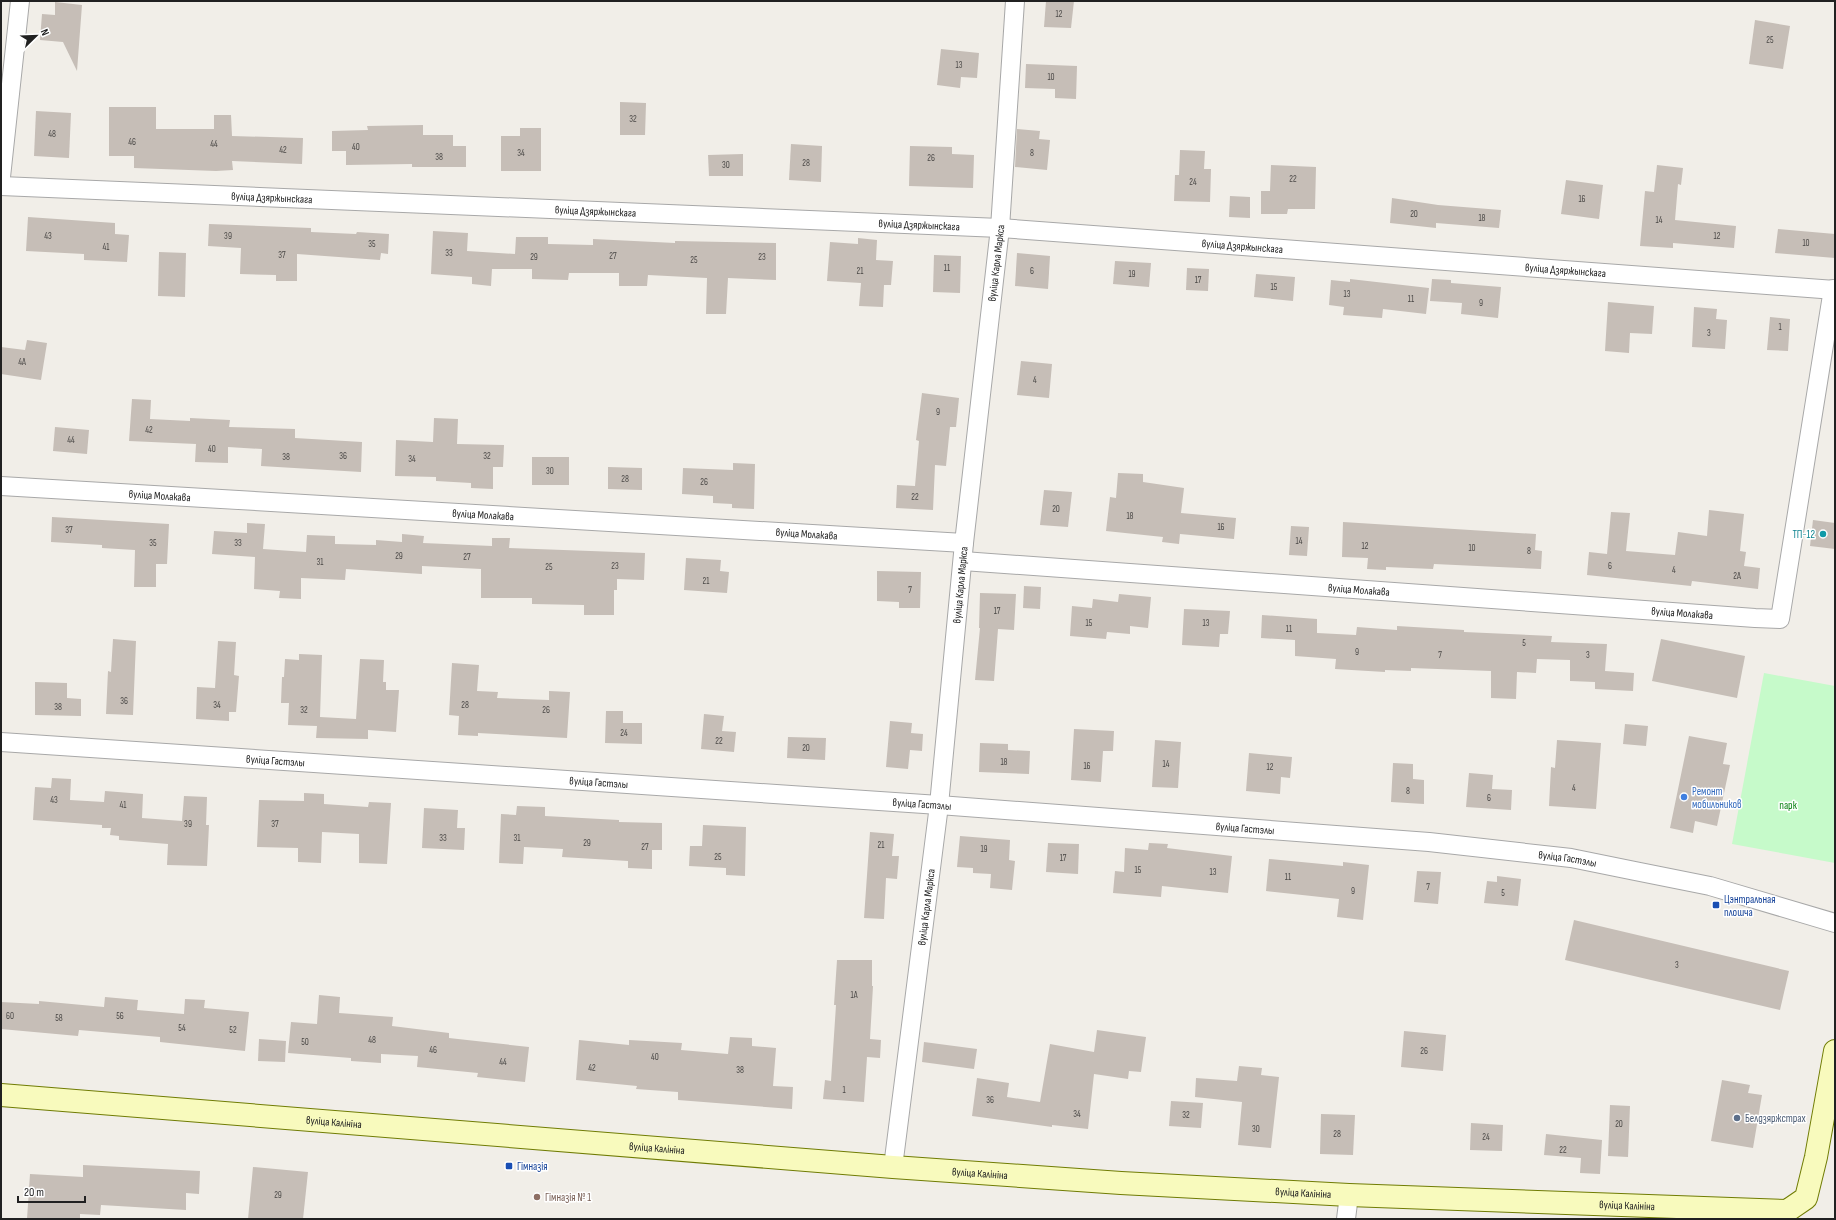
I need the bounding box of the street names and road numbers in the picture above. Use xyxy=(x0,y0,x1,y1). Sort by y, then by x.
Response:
street label: вуліца Дзяржынскага xyxy=(231,190,313,206)
street label: вуліца Дзяржынскага xyxy=(555,203,636,220)
street label: вуліца Дзяржынскага xyxy=(878,217,960,233)
street label: вуліца Карла Маркса xyxy=(986,224,1007,302)
street label: вуліца Дзяржынскага xyxy=(1201,237,1283,256)
street label: вуліца Дзяржынскага xyxy=(1524,261,1607,280)
street label: вуліца Молакава xyxy=(128,488,191,504)
street label: вуліца Молакава xyxy=(452,507,514,523)
street label: вуліца Молакава xyxy=(775,526,838,543)
street label: вуліца Карла Маркса xyxy=(950,546,971,624)
street label: вуліца Молакава xyxy=(1328,581,1390,599)
street label: вуліца Молакава xyxy=(1651,605,1713,622)
street label: вуліца Гастэлы xyxy=(246,752,305,769)
street label: вуліца Гастэлы xyxy=(569,774,628,791)
street label: вуліца Гастэлы xyxy=(892,796,952,813)
street label: вуліца Гастэлы xyxy=(1215,820,1275,837)
street label: вуліца Гастэлы xyxy=(1538,848,1598,870)
street label: вуліца Карла Маркса xyxy=(915,868,938,946)
street label: вуліца Калініна xyxy=(305,1114,362,1131)
street label: вуліца Калініна xyxy=(628,1140,685,1157)
street label: вуліца Калініна xyxy=(951,1165,1008,1182)
street label: вуліца Калініна xyxy=(1275,1185,1332,1201)
street label: вуліца Калініна xyxy=(1599,1198,1655,1213)

